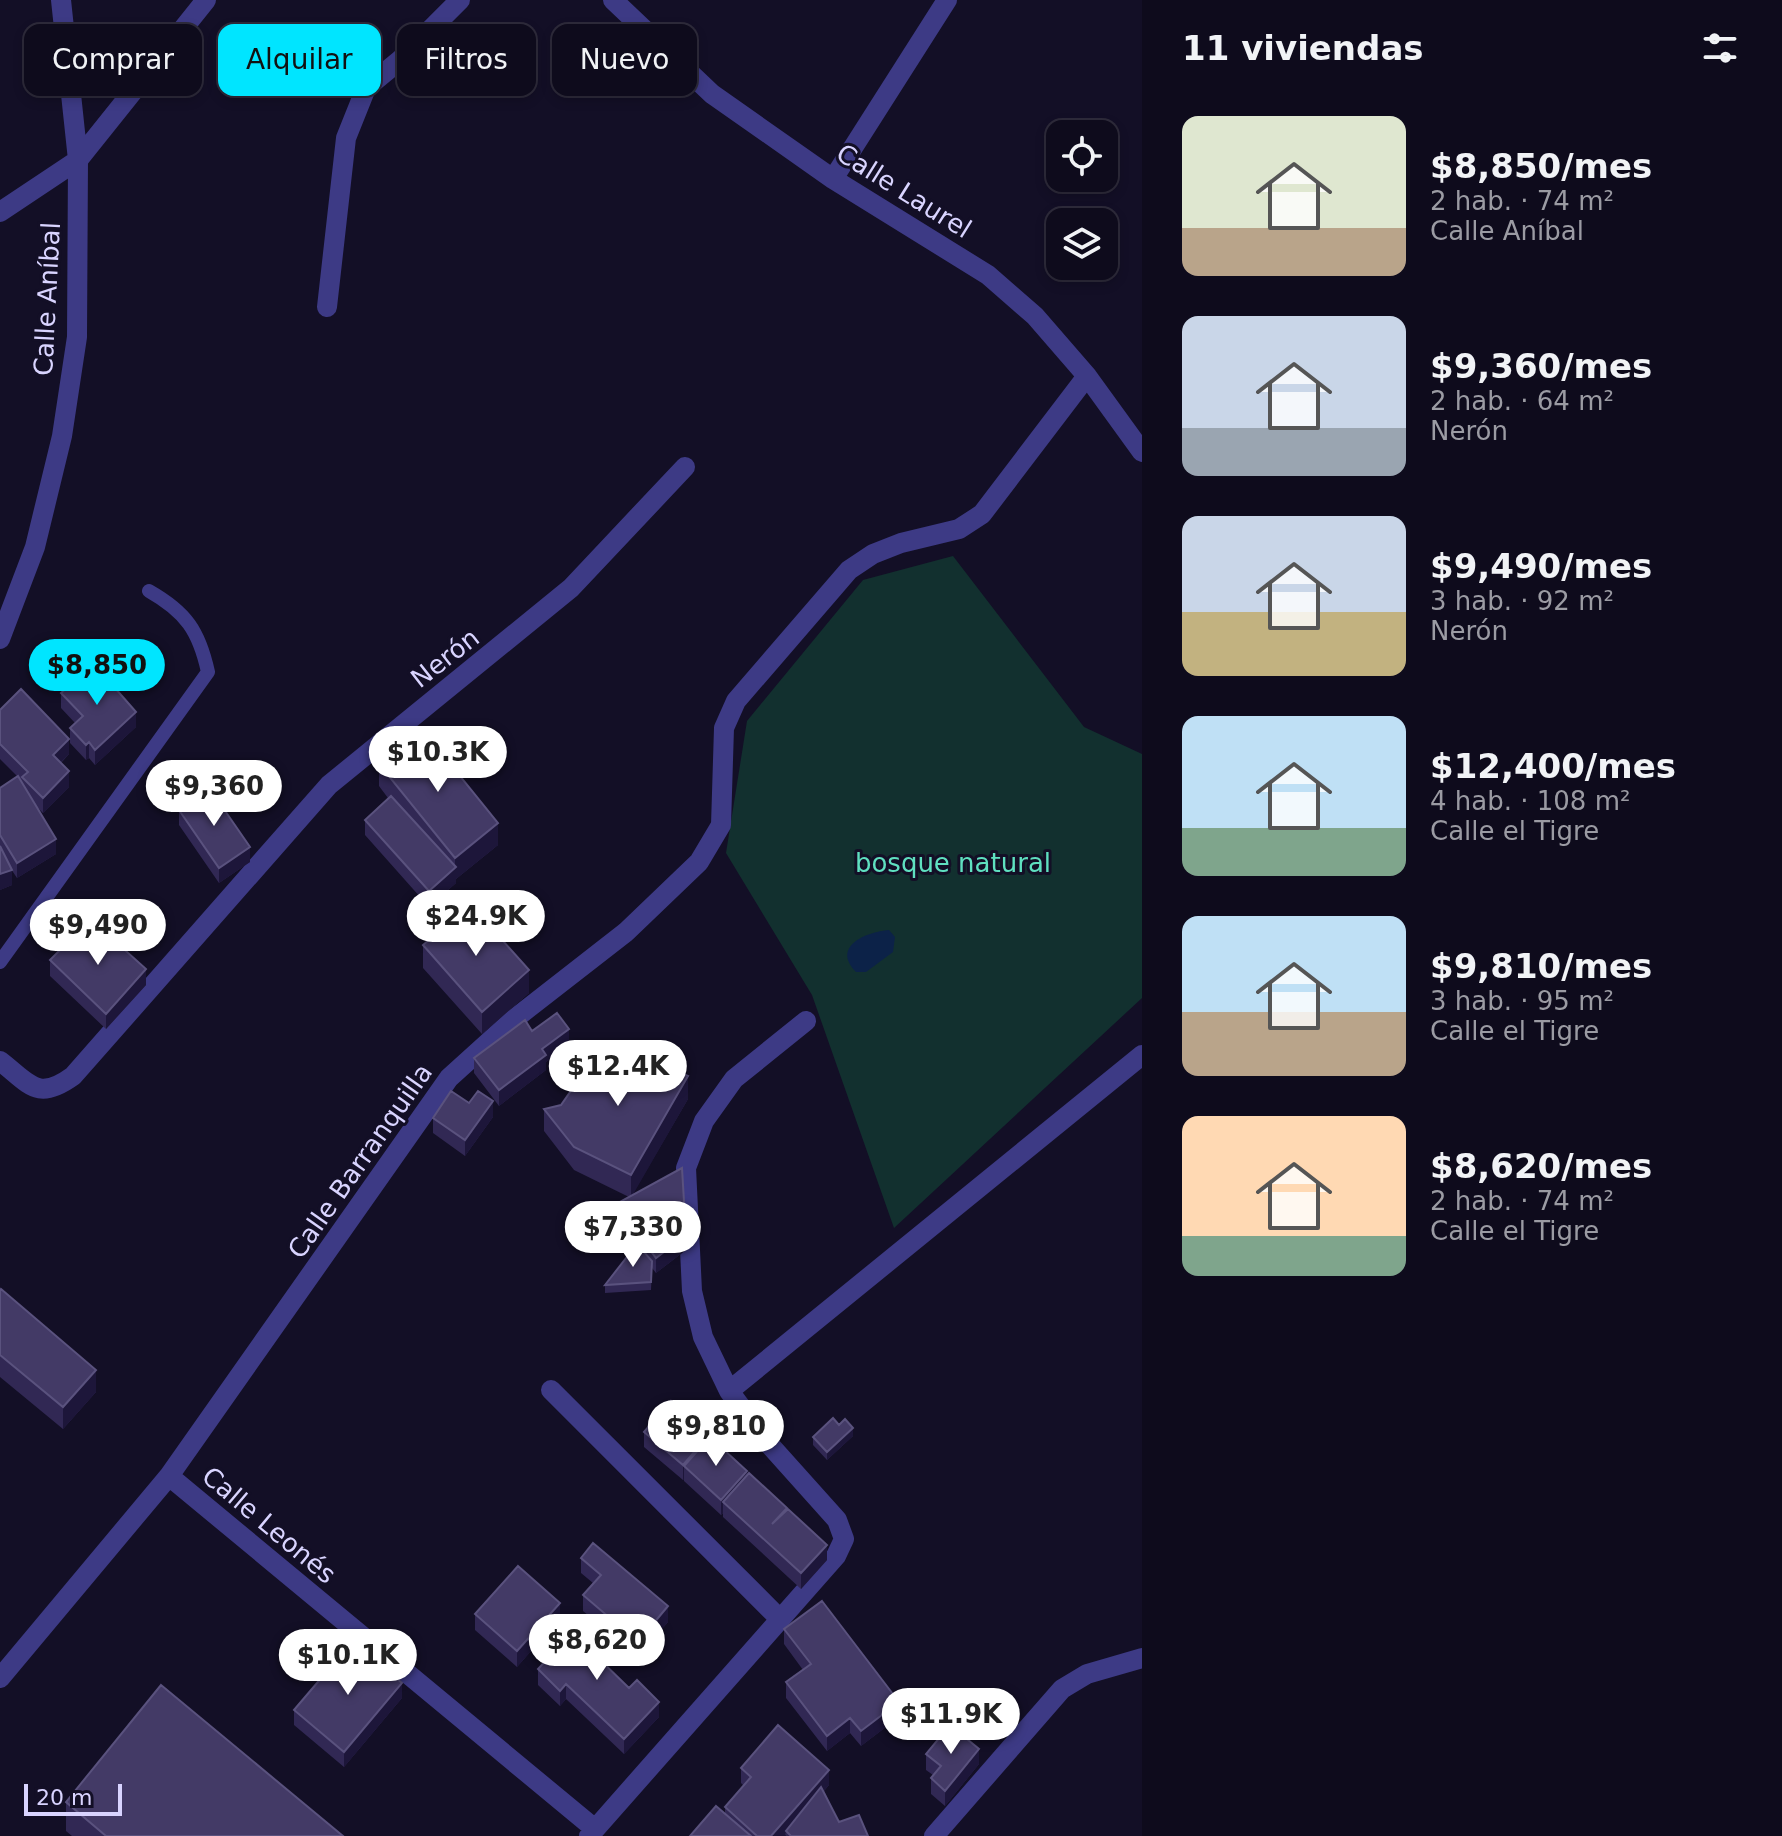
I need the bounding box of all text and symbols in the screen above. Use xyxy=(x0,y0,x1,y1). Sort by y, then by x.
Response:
chip: Comprar xyxy=(24,24,202,96)
chip: Alquilar xyxy=(218,24,381,96)
chip: Filtros xyxy=(397,24,536,96)
chip: Nuevo xyxy=(552,24,697,96)
icon: filters xyxy=(1698,26,1742,70)
text: 11 viviendas xyxy=(1182,28,1424,68)
map controls xyxy=(1046,120,1118,280)
button: locate xyxy=(1046,120,1118,192)
street label: Calle Laurel xyxy=(831,138,977,244)
text: $8,850/mes xyxy=(1430,146,1652,186)
icon: home xyxy=(1246,148,1342,244)
text: 2 hab. · 74 m² xyxy=(1430,186,1614,216)
button: layers xyxy=(1046,208,1118,280)
text: Calle Aníbal xyxy=(1430,216,1584,246)
street label: Calle Aníbal xyxy=(28,221,66,377)
text: $9,360/mes xyxy=(1430,346,1652,386)
icon: home xyxy=(1246,348,1342,444)
text: 2 hab. · 64 m² xyxy=(1430,386,1614,416)
text: Nerón xyxy=(1430,416,1508,446)
text: $9,490/mes xyxy=(1430,546,1652,586)
icon: home xyxy=(1246,548,1342,644)
text: 3 hab. · 92 m² xyxy=(1430,586,1614,616)
text: Nerón xyxy=(1430,616,1508,646)
street label: Nerón xyxy=(405,622,485,694)
pin: $8,850 xyxy=(32,639,162,707)
text: $8,850 xyxy=(47,650,147,680)
pin: $10.3K xyxy=(373,726,503,794)
text: $10.3K xyxy=(387,737,489,767)
text: $12,400/mes xyxy=(1430,746,1676,786)
icon: home xyxy=(1246,748,1342,844)
pin: $9,360 xyxy=(149,760,279,828)
text: $9,360 xyxy=(164,771,264,801)
text: 4 hab. · 108 m² xyxy=(1430,786,1630,816)
text: Calle el Tigre xyxy=(1430,816,1599,846)
park label: bosque natural xyxy=(855,848,1051,878)
pin: $24.9K xyxy=(411,890,541,958)
pin: $9,490 xyxy=(33,899,163,967)
text: $24.9K xyxy=(425,901,527,931)
text: $9,490 xyxy=(48,910,148,940)
text: $9,810/mes xyxy=(1430,946,1652,986)
icon: home xyxy=(1246,948,1342,1044)
text: 3 hab. · 95 m² xyxy=(1430,986,1614,1016)
text: Calle el Tigre xyxy=(1430,1016,1599,1046)
pin: $12.4K xyxy=(553,1040,683,1108)
text: $12.4K xyxy=(567,1051,669,1081)
street label: Calle Barranquilla xyxy=(282,1058,438,1264)
text: $8,620/mes xyxy=(1430,1146,1652,1186)
icon: home xyxy=(1246,1148,1342,1244)
text: 2 hab. · 74 m² xyxy=(1430,1186,1614,1216)
pin: $7,330 xyxy=(568,1201,698,1269)
text: $7,330 xyxy=(583,1212,683,1242)
text: Calle el Tigre xyxy=(1430,1216,1599,1246)
pin: $9,810 xyxy=(651,1400,781,1468)
text: $9,810 xyxy=(666,1411,766,1441)
street label: Calle Leonés xyxy=(196,1461,342,1589)
pin: $8,620 xyxy=(532,1614,662,1682)
text: $8,620 xyxy=(547,1625,647,1655)
pin: $10.1K xyxy=(283,1629,413,1697)
text: $10.1K xyxy=(297,1640,399,1670)
pin: $11.9K xyxy=(886,1688,1016,1756)
text: $11.9K xyxy=(900,1699,1002,1729)
scale bar xyxy=(24,1780,122,1816)
text: 20 m xyxy=(36,1785,92,1810)

